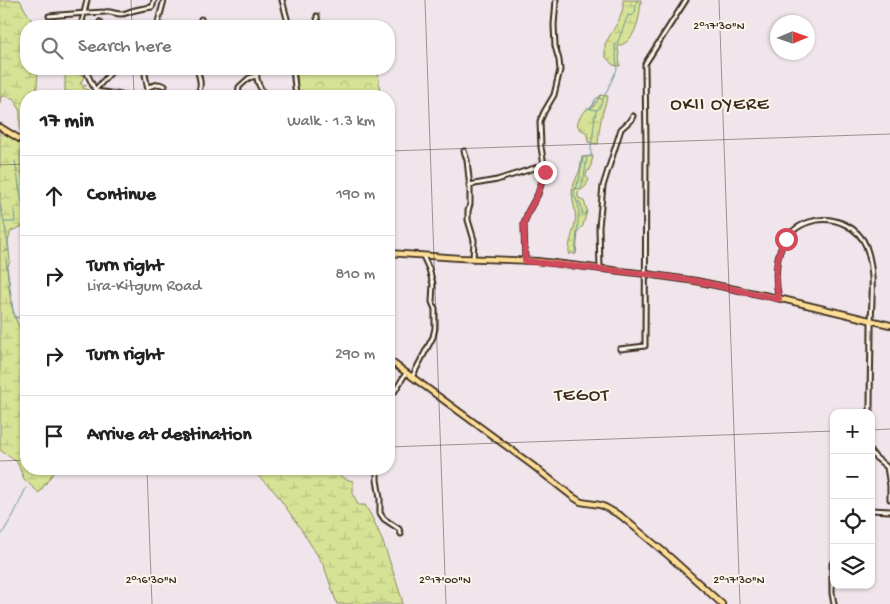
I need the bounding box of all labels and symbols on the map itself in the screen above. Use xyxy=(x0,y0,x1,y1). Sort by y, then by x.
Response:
north arrow xyxy=(770,15,815,60)
text: 2°17'30"N xyxy=(693,20,745,34)
district label: OKII OYERE xyxy=(670,94,770,117)
route end xyxy=(534,161,557,184)
route start xyxy=(775,228,798,251)
district label: TEGOT xyxy=(554,385,609,408)
text: 2°16'30"N xyxy=(125,574,177,588)
text: 2°17'00"N xyxy=(419,574,471,588)
text: 2°17'30"N xyxy=(713,574,765,588)

